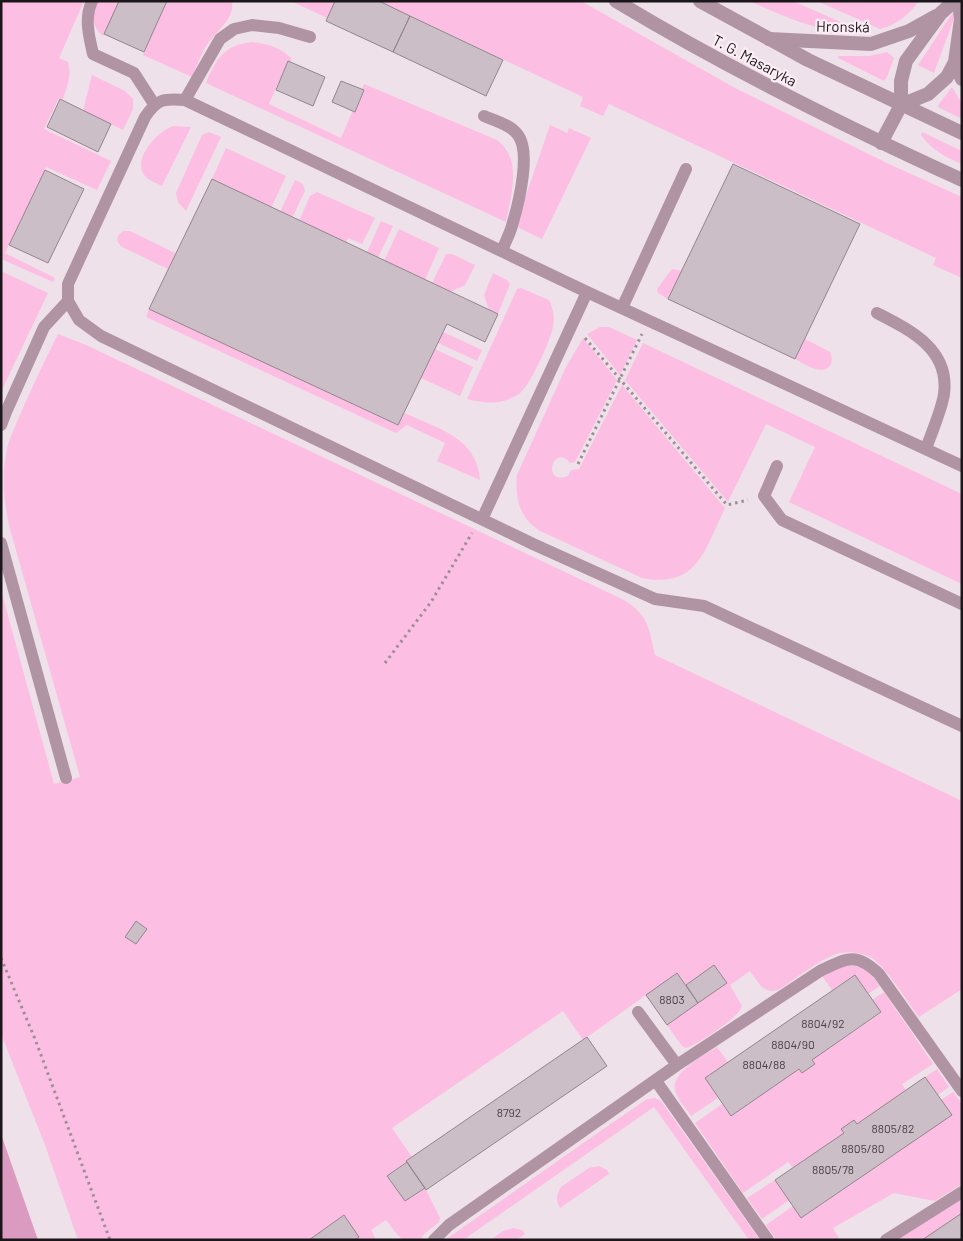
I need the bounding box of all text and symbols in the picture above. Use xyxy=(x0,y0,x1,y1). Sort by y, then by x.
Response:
street label: Hronská xyxy=(816,17,870,35)
street label: T. G. Masaryka xyxy=(710,30,800,90)
house number: 8803 xyxy=(659,992,685,1006)
house number: 8804/92 xyxy=(801,1016,845,1030)
house number: 8804/90 xyxy=(771,1037,815,1051)
house number: 8804/88 xyxy=(742,1057,786,1071)
house number: 8792 xyxy=(497,1105,521,1119)
house number: 8805/82 xyxy=(872,1121,914,1135)
house number: 8805/80 xyxy=(841,1141,885,1155)
house number: 8805/78 xyxy=(812,1162,854,1176)

